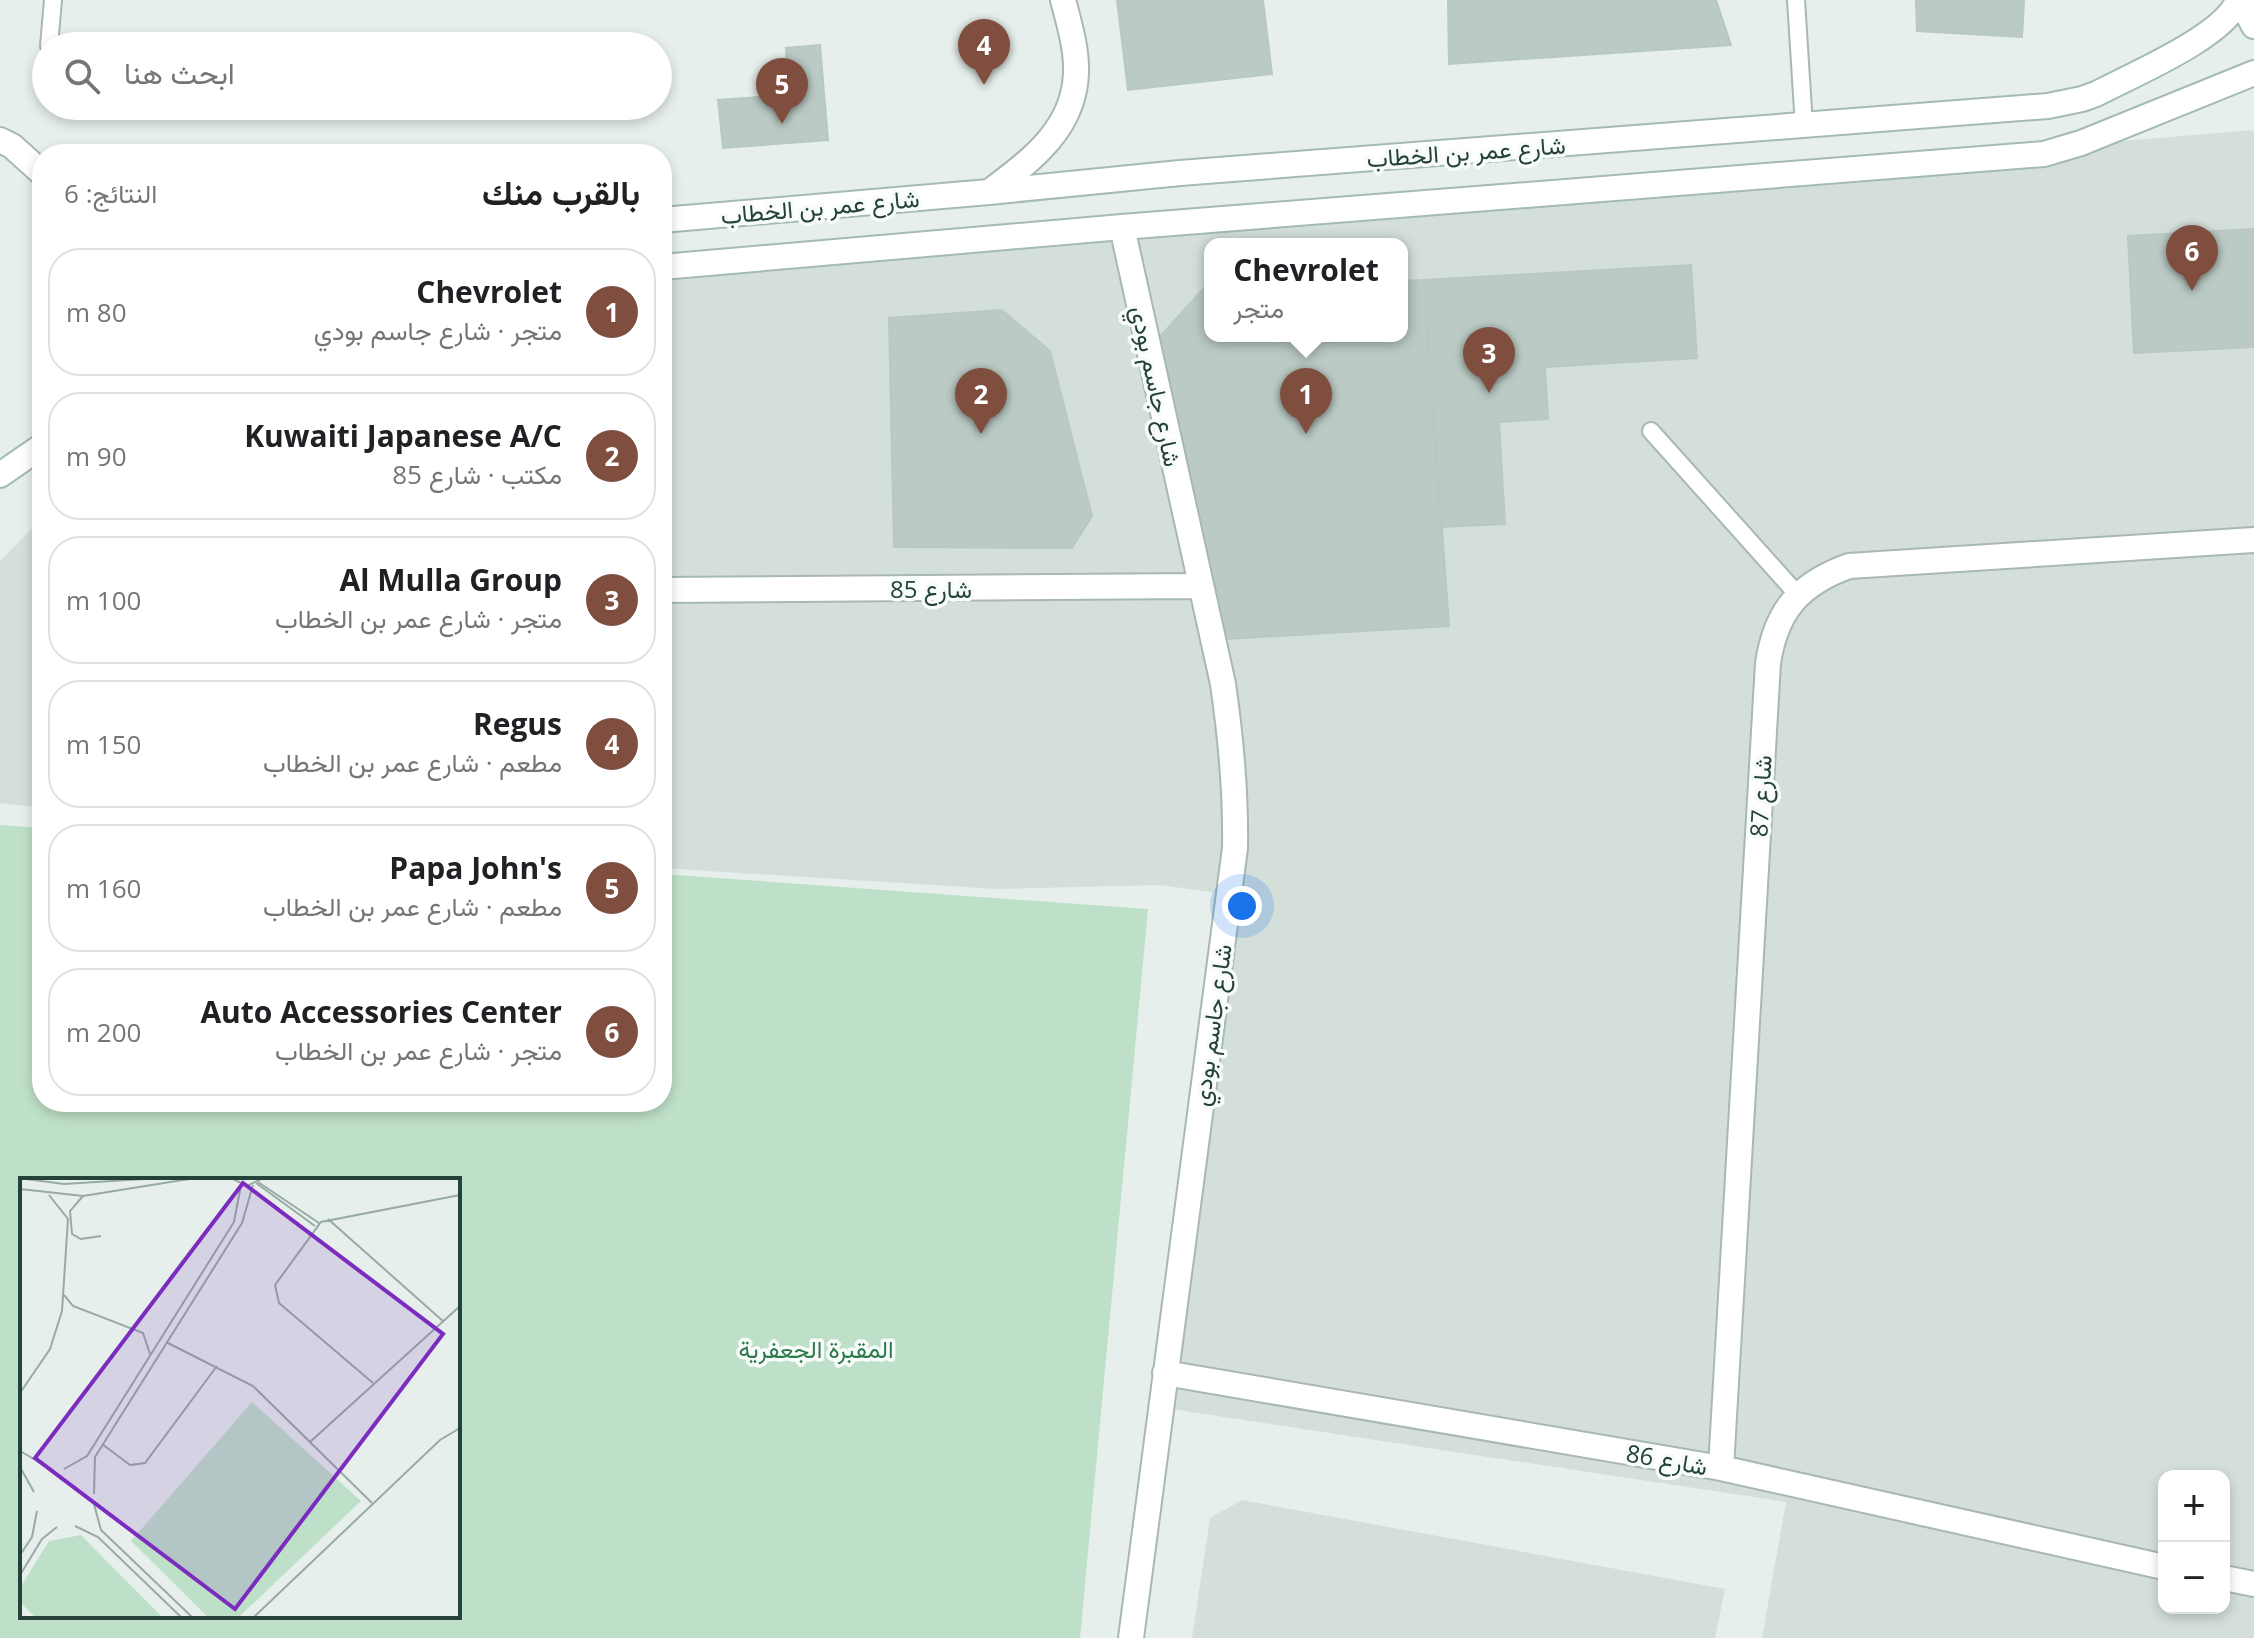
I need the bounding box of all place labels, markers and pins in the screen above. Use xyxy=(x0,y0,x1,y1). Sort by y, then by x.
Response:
pin: 4 xyxy=(958,19,1010,85)
pin: 5 xyxy=(756,58,808,124)
pin: 6 xyxy=(2166,225,2218,291)
pin: 3 xyxy=(1463,327,1515,393)
pin: 2 xyxy=(955,368,1007,434)
pin: 1 xyxy=(1280,368,1332,434)

